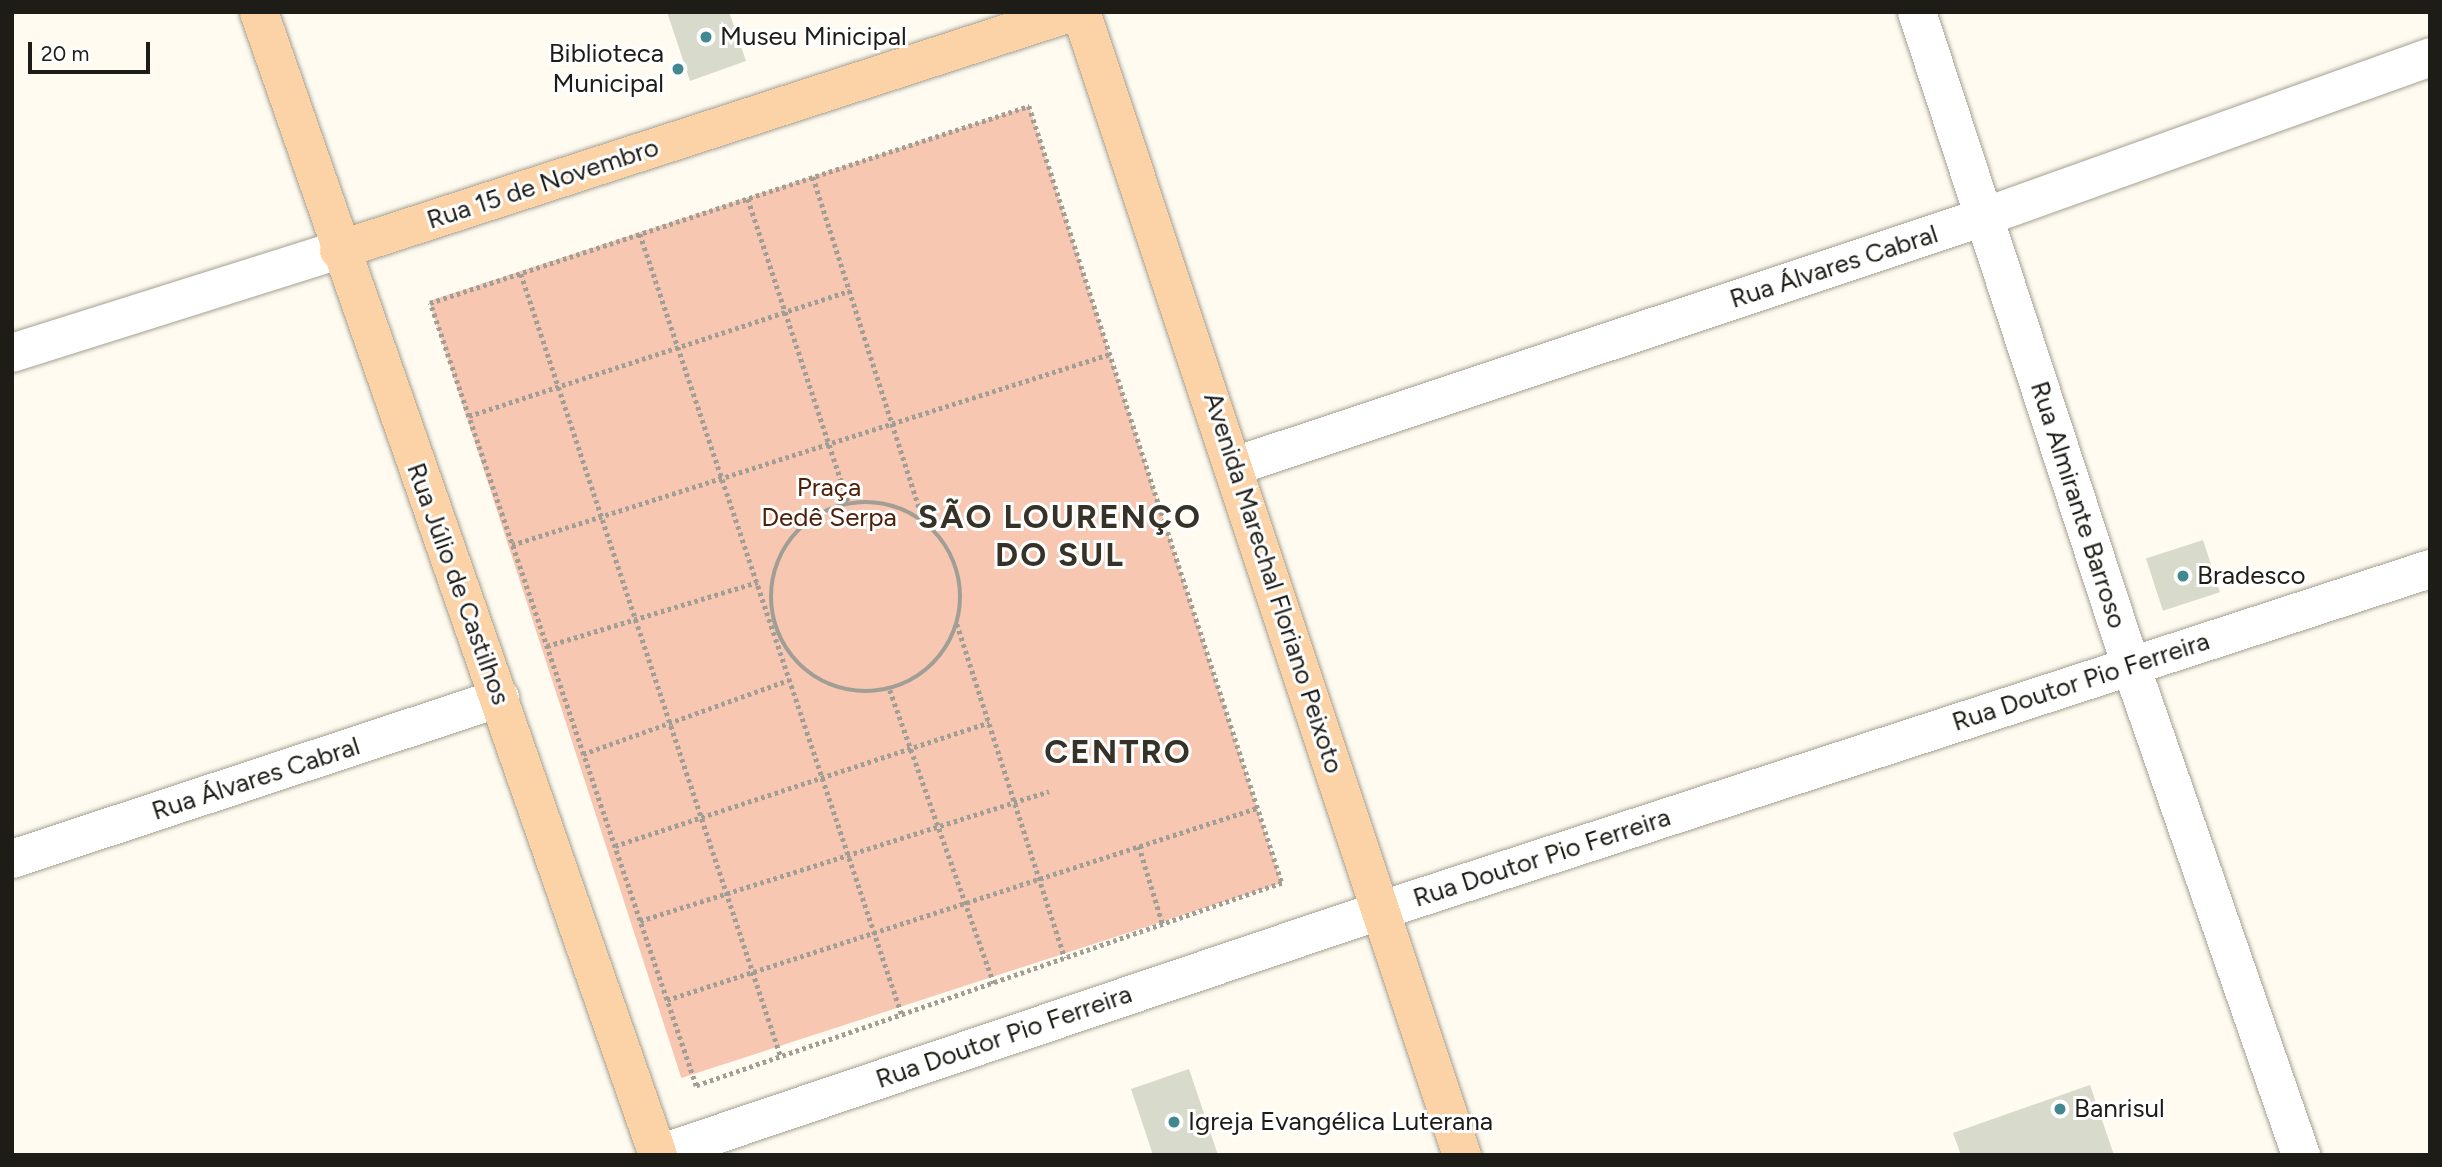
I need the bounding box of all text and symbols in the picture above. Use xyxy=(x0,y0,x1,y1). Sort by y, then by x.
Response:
place label: Museu Minicipal xyxy=(720,21,907,53)
scale bar xyxy=(32,28,154,72)
marker: Museu Minicipal xyxy=(698,29,714,45)
place label: Biblioteca Municipal xyxy=(549,38,664,100)
text: 20 m xyxy=(41,41,89,66)
marker: Biblioteca Municipal xyxy=(670,61,686,77)
street label: Rua 15 de Novembro xyxy=(423,132,663,236)
street label: Rua Álvares Cabral xyxy=(1726,219,1942,315)
street label: Rua Almirante Barroso xyxy=(2023,378,2133,632)
street label: Avenida Marechal Floriano Peixoto xyxy=(1197,389,1349,777)
street label: Rua Júlio de Castilhos xyxy=(400,459,516,709)
park label: Praça Dedê Serpa xyxy=(761,472,897,534)
district label: SÃO LOURENÇO DO SUL xyxy=(919,497,1201,575)
place label: Bradesco xyxy=(2197,560,2306,592)
marker: Bradesco xyxy=(2175,568,2191,584)
street label: Rua Doutor Pio Ferreira xyxy=(1948,626,2214,738)
street label: Rua Álvares Cabral xyxy=(148,731,364,827)
district label: CENTRO xyxy=(1045,732,1191,772)
street label: Rua Doutor Pio Ferreira xyxy=(1409,802,1675,914)
street label: Rua Doutor Pio Ferreira xyxy=(872,979,1136,1095)
place label: Banrisul xyxy=(2074,1093,2165,1125)
marker: Banrisul xyxy=(2052,1101,2068,1117)
place label: Igreja Evangélica Luterana xyxy=(1188,1106,1493,1138)
marker: Igreja Evangélica Luterana xyxy=(1166,1114,1182,1130)

